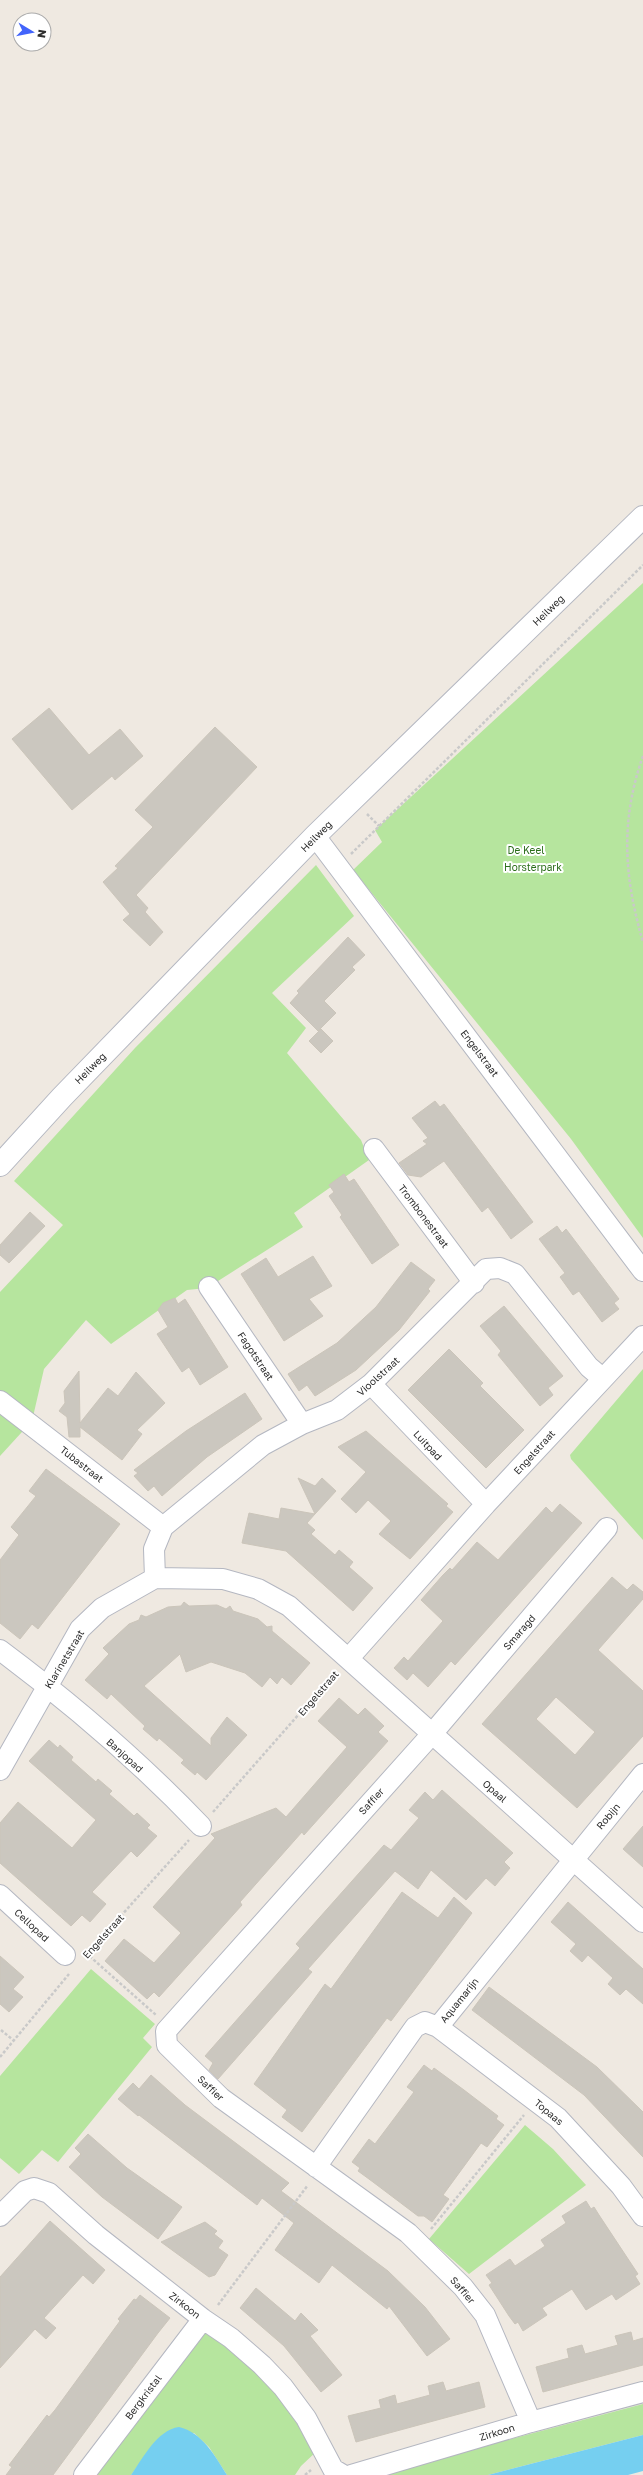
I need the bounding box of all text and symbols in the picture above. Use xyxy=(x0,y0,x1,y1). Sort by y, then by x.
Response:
north arrow xyxy=(12,12,52,52)
text: N xyxy=(35,29,49,39)
street label: Heilweg xyxy=(530,592,566,628)
street label: Heilweg xyxy=(298,818,334,854)
park label: De Keel xyxy=(508,844,544,856)
park label: Horsterpark xyxy=(504,861,562,873)
street label: Engelstraat xyxy=(458,1027,502,1079)
street label: Heilweg xyxy=(72,1050,108,1086)
street label: Trombonestraat xyxy=(396,1182,452,1250)
street label: Fagotstraat xyxy=(235,1329,277,1383)
street label: Vioolstraat xyxy=(354,1354,402,1398)
street label: Engelstraat xyxy=(511,1427,557,1477)
street label: Luitpad xyxy=(411,1428,445,1462)
street label: Tubastraat xyxy=(58,1443,106,1485)
street label: Smaragd xyxy=(500,1612,538,1652)
street label: Klarinetstraat xyxy=(42,1627,86,1691)
street label: Engelstraat xyxy=(295,1668,341,1718)
street label: Banjopad xyxy=(104,1735,146,1775)
street label: Opaal xyxy=(480,1777,510,1805)
street label: Saffier xyxy=(356,1785,386,1817)
street label: Robijn xyxy=(594,1801,622,1831)
street label: Cellopad xyxy=(12,1906,52,1944)
street label: Engelstraat xyxy=(80,1911,126,1961)
street label: Aquamarijn xyxy=(437,1975,481,2025)
street label: Saffier xyxy=(195,2073,227,2103)
street label: Topaas xyxy=(532,2096,566,2128)
street label: Saffier xyxy=(448,2274,478,2306)
street label: Zirkoon xyxy=(167,2289,203,2321)
street label: Bergkristal xyxy=(122,2372,164,2422)
street label: Zirkoon xyxy=(478,2421,516,2443)

